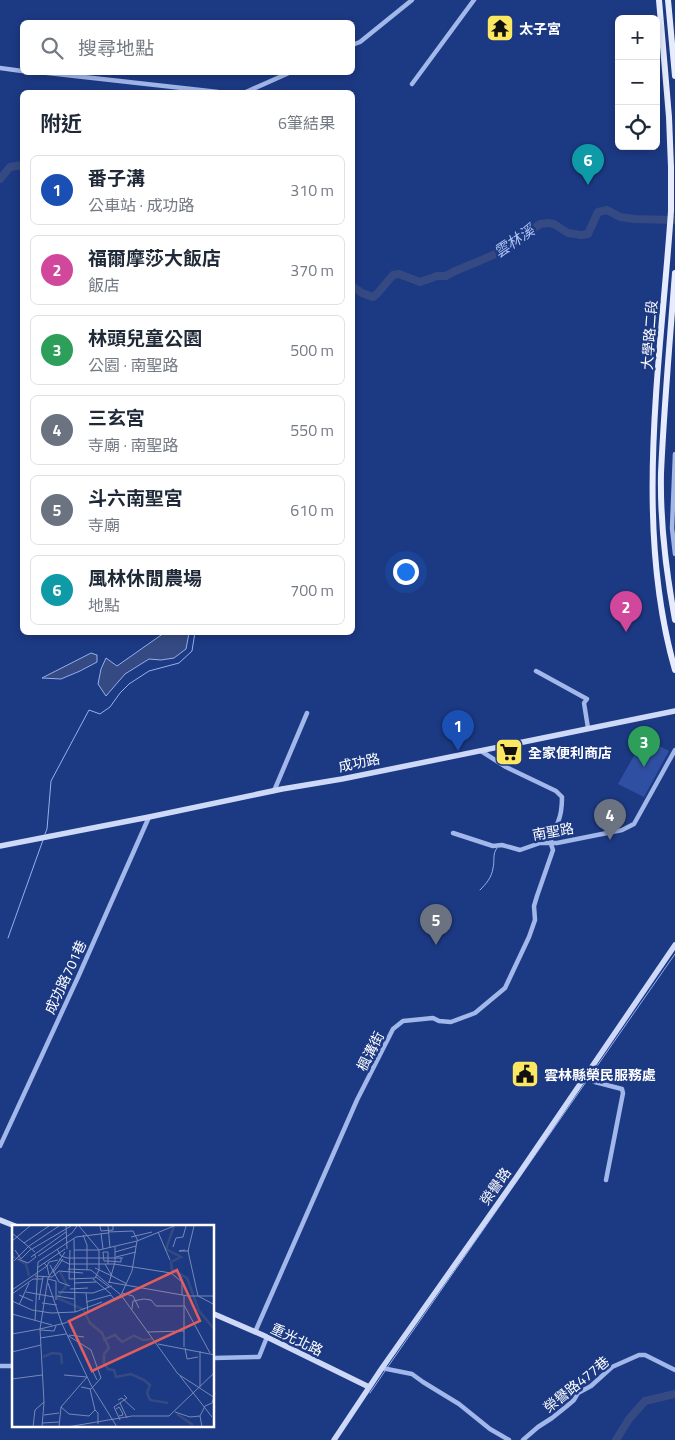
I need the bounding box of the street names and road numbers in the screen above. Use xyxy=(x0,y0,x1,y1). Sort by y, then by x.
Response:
street label: 大學路二段 xyxy=(636,299,662,371)
street label: 成功路 xyxy=(336,747,382,777)
street label: 南聖路 xyxy=(530,817,576,845)
street label: 成功路701巷 xyxy=(39,937,91,1017)
street label: 楓溝街 xyxy=(351,1028,389,1074)
street label: 榮譽路 xyxy=(474,1163,516,1209)
street label: 重光北路 xyxy=(267,1317,327,1361)
street label: 榮譽路477巷 xyxy=(538,1351,614,1417)

